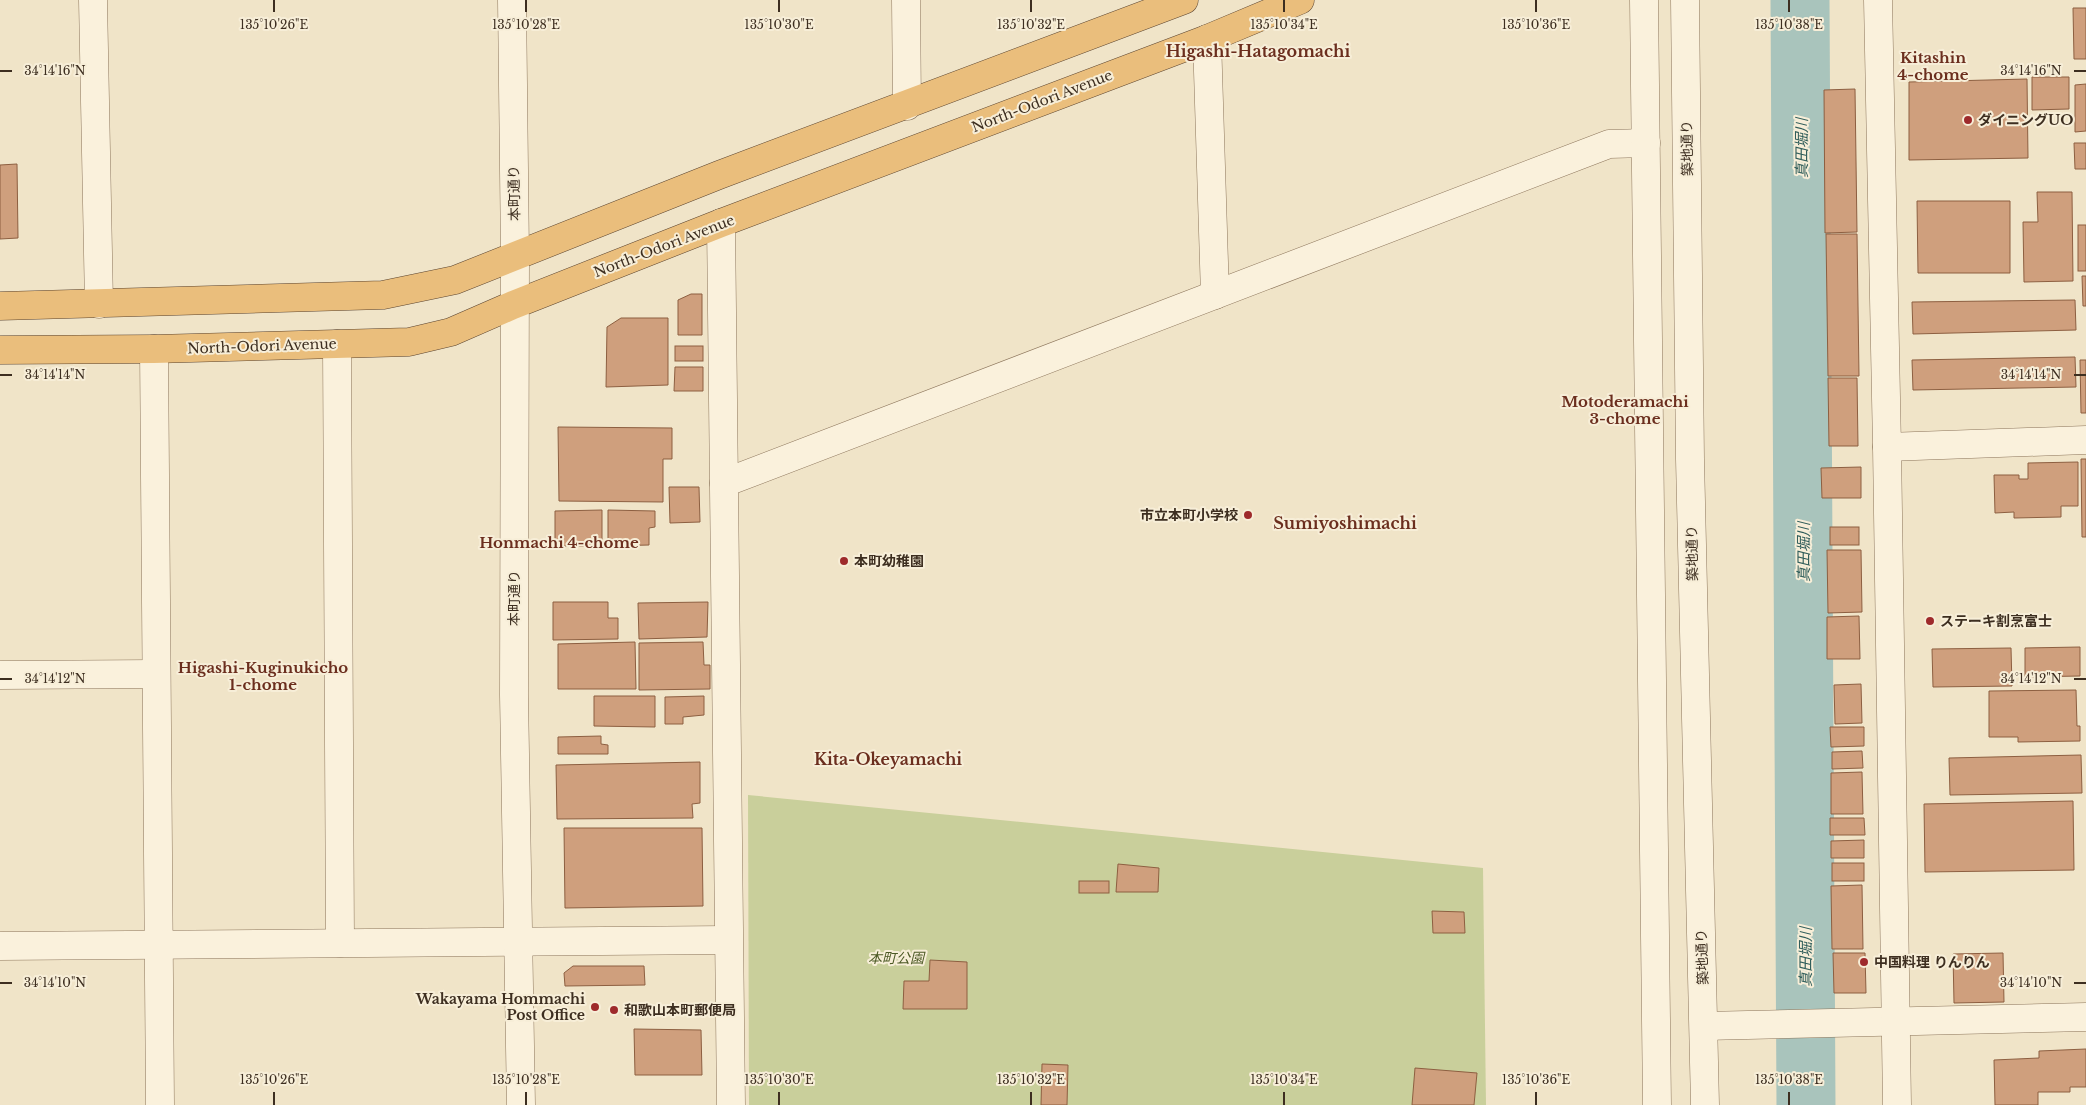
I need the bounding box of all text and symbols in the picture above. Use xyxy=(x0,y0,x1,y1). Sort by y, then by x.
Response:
text: 135°10'26"E xyxy=(240,17,309,32)
text: 135°10'28"E xyxy=(492,17,560,32)
text: 135°10'30"E xyxy=(744,17,814,32)
text: 135°10'32"E xyxy=(997,17,1065,32)
text: 135°10'34"E xyxy=(1250,17,1318,32)
text: 135°10'36"E xyxy=(1502,17,1571,32)
text: 135°10'38"E xyxy=(1755,17,1823,32)
district label: Higashi-Hatagomachi xyxy=(1166,41,1350,61)
district label: Kitashin 4-chome xyxy=(1897,48,1969,84)
text: 34°14'16"N xyxy=(24,63,86,78)
text: 34°14'16"N xyxy=(2000,63,2062,78)
street label: North-Odori Avenue xyxy=(969,66,1115,136)
place label: ダイニングUO xyxy=(1978,111,2073,129)
marker: ダイニングUO xyxy=(1962,114,1974,126)
water label: 真田堀川 xyxy=(1792,116,1811,178)
street label: 築地通り xyxy=(1678,120,1696,176)
street label: 本町通り xyxy=(505,165,523,221)
street label: North-Odori Avenue xyxy=(591,211,737,281)
street label: North-Odori Avenue xyxy=(187,334,337,358)
text: 34°14'14"N xyxy=(25,367,85,382)
text: 34°14'14"N xyxy=(2001,367,2061,382)
district label: Motoderamachi 3-chome xyxy=(1561,392,1689,428)
place label: 市立本町小学校 xyxy=(1140,506,1238,524)
marker: 市立本町小学校 xyxy=(1242,509,1254,521)
district label: Sumiyoshimachi xyxy=(1273,513,1417,533)
water label: 真田堀川 xyxy=(1794,520,1813,582)
street label: 築地通り xyxy=(1683,525,1701,581)
district label: Honmachi 4-chome xyxy=(479,533,639,552)
place label: 本町幼稚園 xyxy=(854,552,924,570)
marker: 本町幼稚園 xyxy=(838,555,850,567)
street label: 本町通り xyxy=(505,570,523,626)
place label: ステーキ割烹富士 xyxy=(1940,612,2052,630)
marker: ステーキ割烹富士 xyxy=(1924,615,1936,627)
district label: Higashi-Kuginukicho 1-chome xyxy=(178,658,348,694)
text: 34°14'12"N xyxy=(24,671,86,686)
text: 34°14'12"N xyxy=(2000,671,2062,686)
district label: Kita-Okeyamachi xyxy=(814,749,962,769)
water label: 真田堀川 xyxy=(1796,925,1815,987)
street label: 築地通り xyxy=(1692,929,1712,985)
park label: 本町公園 xyxy=(868,949,926,967)
place label: 中国料理 りんりん xyxy=(1874,953,1990,971)
marker: 中国料理 りんりん xyxy=(1858,956,1870,968)
text: 34°14'10"N xyxy=(24,975,86,990)
text: 34°14'10"N xyxy=(2000,975,2062,990)
place label: Wakayama Hommachi Post Office xyxy=(415,990,585,1024)
marker: Wakayama Hommachi Post Office xyxy=(589,1001,601,1013)
place label: 和歌山本町郵便局 xyxy=(624,1001,736,1019)
marker: 和歌山本町郵便局 xyxy=(608,1004,620,1016)
text: 135°10'26"E xyxy=(240,1072,309,1087)
text: 135°10'28"E xyxy=(492,1072,560,1087)
text: 135°10'30"E xyxy=(744,1072,814,1087)
text: 135°10'32"E xyxy=(997,1072,1065,1087)
text: 135°10'34"E xyxy=(1250,1072,1318,1087)
text: 135°10'36"E xyxy=(1502,1072,1571,1087)
text: 135°10'38"E xyxy=(1755,1072,1823,1087)

